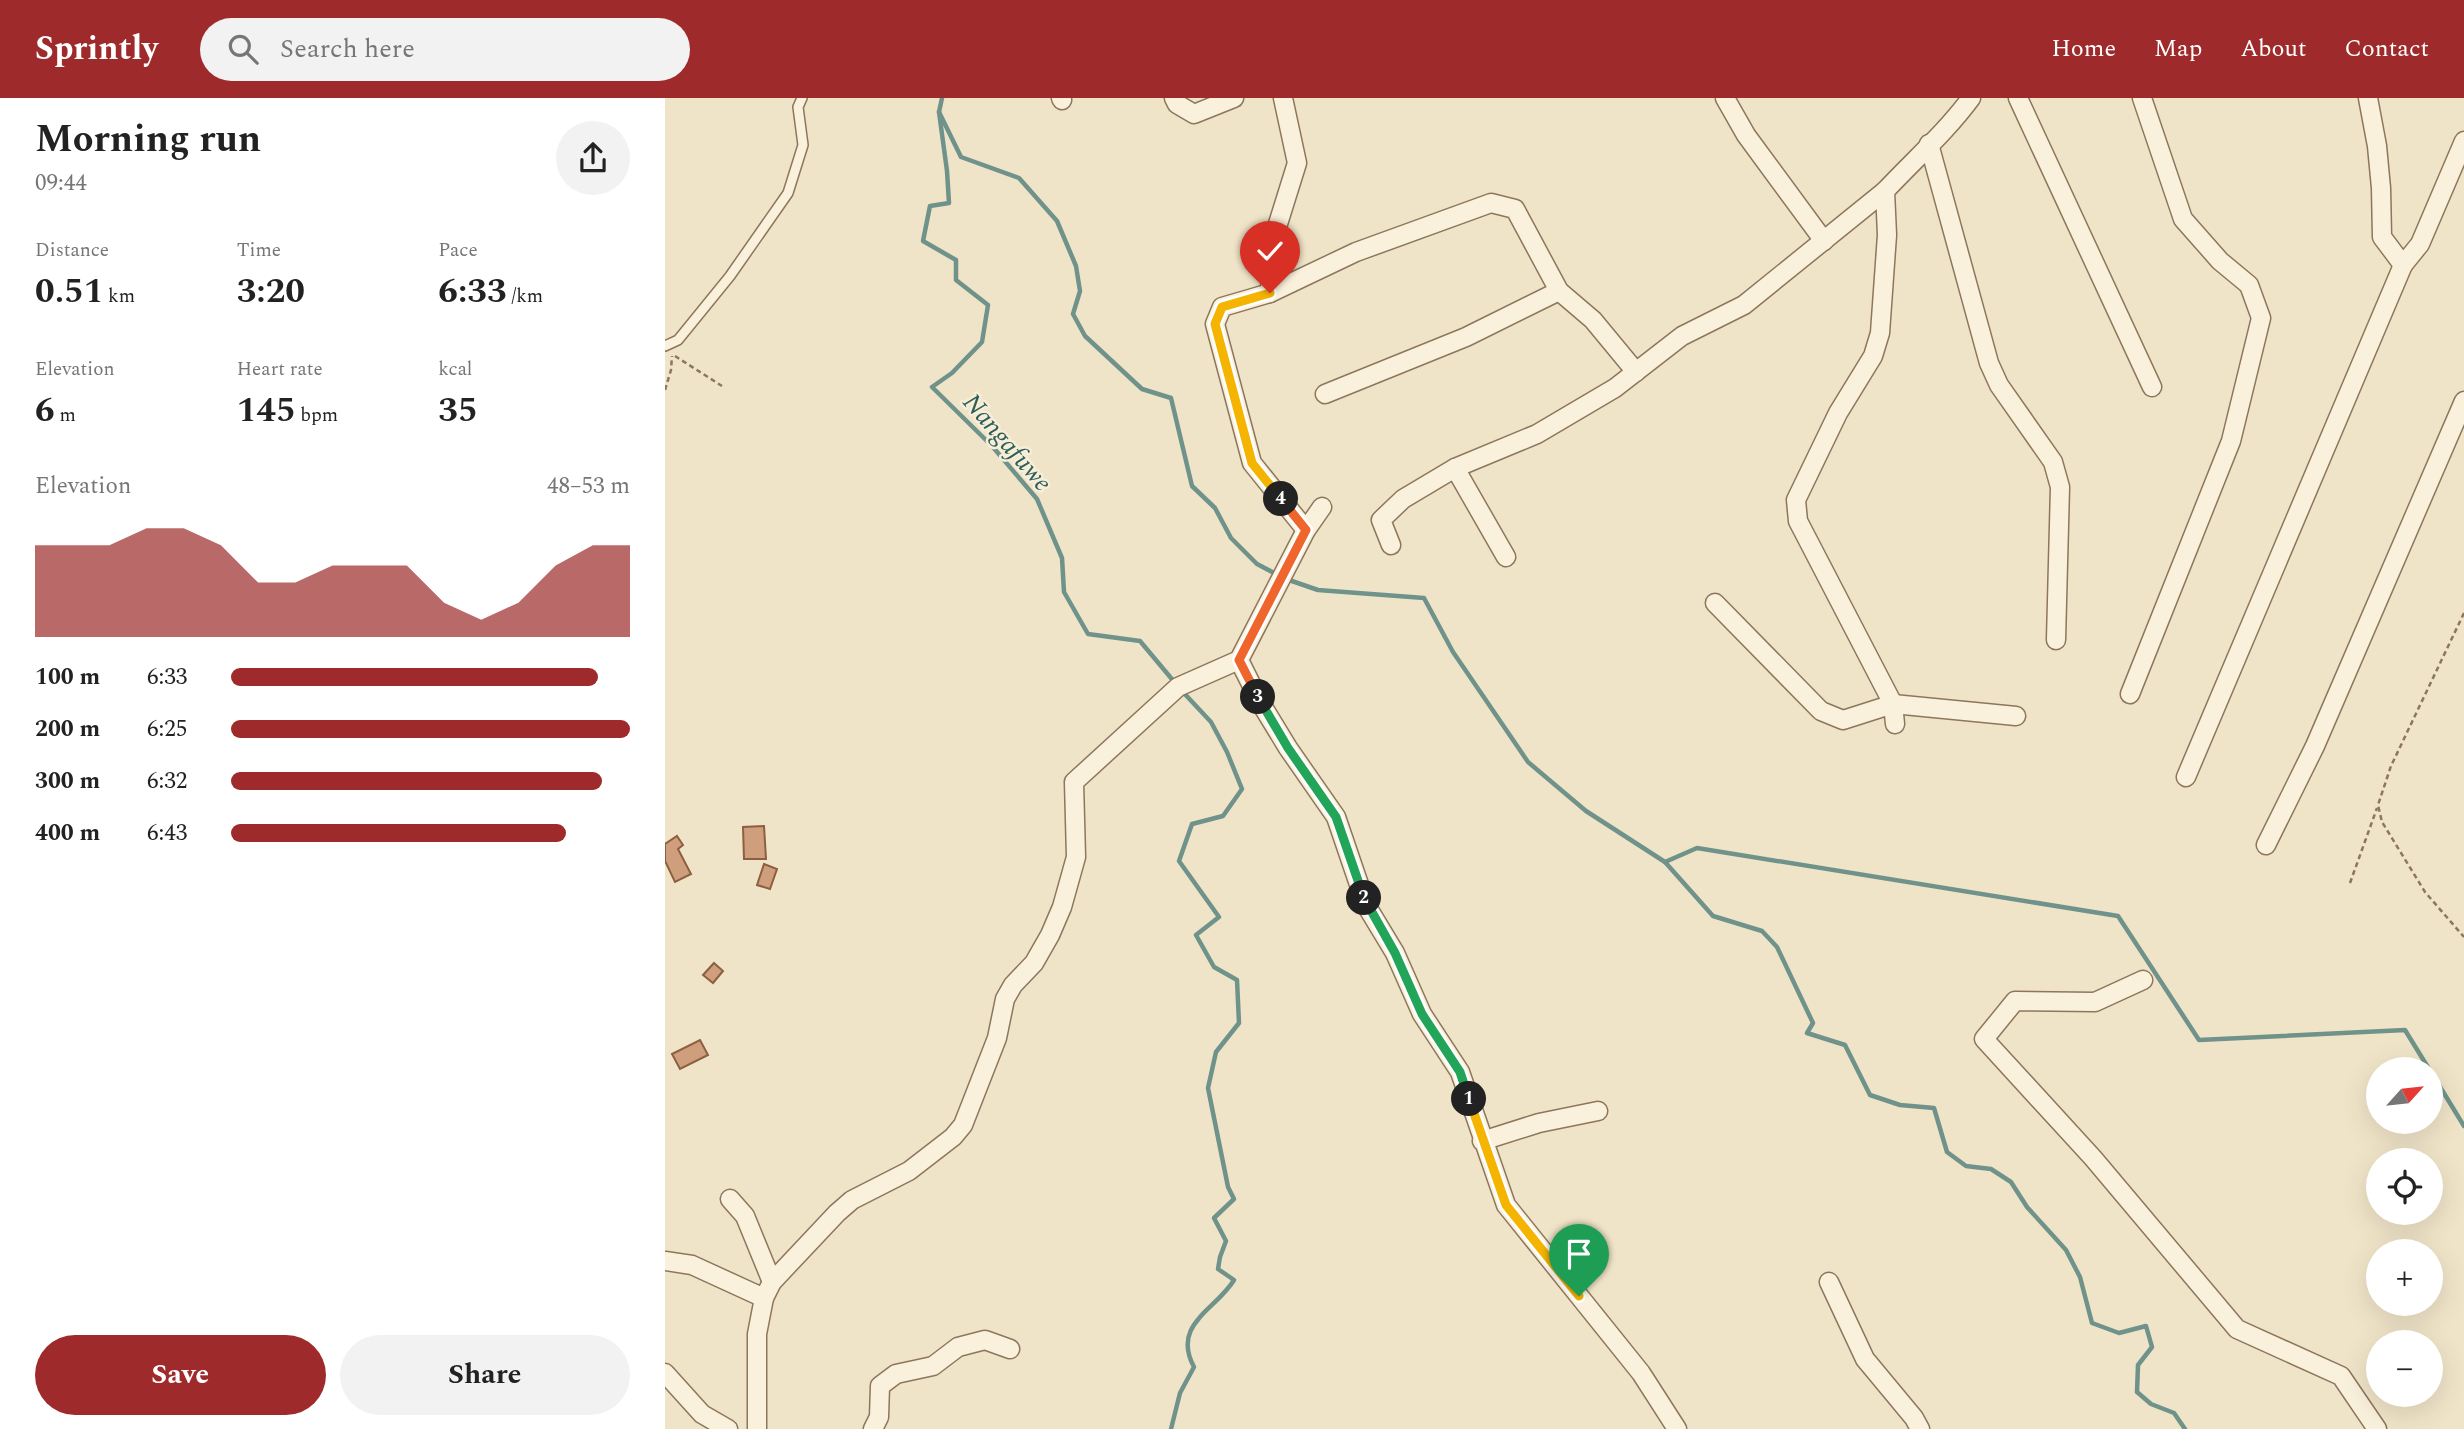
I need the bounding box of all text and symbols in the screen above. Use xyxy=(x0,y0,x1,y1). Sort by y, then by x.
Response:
search box xyxy=(200,18,690,81)
text: Sprintly xyxy=(35,24,158,74)
text: Search here xyxy=(280,29,415,69)
icon: search xyxy=(224,30,262,68)
text: Home xyxy=(2051,31,2116,67)
text: Map xyxy=(2154,31,2202,67)
text: About xyxy=(2240,31,2306,67)
text: Contact xyxy=(2344,31,2429,67)
text: Morning run xyxy=(35,111,261,169)
button: share xyxy=(556,121,630,195)
text: 09:44 xyxy=(35,166,87,201)
pin xyxy=(1240,221,1300,293)
icon: check xyxy=(1251,232,1289,270)
text: Distance xyxy=(35,236,109,265)
text: Time xyxy=(237,236,281,265)
text: Pace xyxy=(438,236,478,265)
text: 0.51 xyxy=(35,265,103,318)
text: 3:20 xyxy=(237,265,305,318)
text: 6:33 xyxy=(438,265,507,318)
text: km xyxy=(103,282,135,311)
text: /km xyxy=(507,282,543,311)
text: Elevation xyxy=(35,355,115,384)
text: Heart rate xyxy=(237,355,323,384)
text: kcal xyxy=(438,355,472,384)
text: 6 xyxy=(35,384,55,437)
text: 145 xyxy=(237,384,296,437)
text: 35 xyxy=(438,384,478,437)
water label: Nangafuwe xyxy=(953,384,1062,501)
text: m xyxy=(55,401,76,430)
text: bpm xyxy=(296,401,338,430)
text: Elevation xyxy=(35,469,131,504)
text: 48–53 m xyxy=(547,469,630,504)
pin: 4 xyxy=(1263,482,1299,516)
text: 4 xyxy=(1275,484,1286,513)
text: 100 m xyxy=(35,660,100,695)
text: 6:33 xyxy=(147,660,187,695)
pin: 3 xyxy=(1241,680,1275,714)
text: 3 xyxy=(1252,682,1263,711)
text: 200 m xyxy=(35,712,100,747)
text: 6:25 xyxy=(147,712,187,747)
text: 300 m xyxy=(35,764,100,799)
text: 6:32 xyxy=(147,764,187,799)
text: 400 m xyxy=(35,816,100,851)
text: 6:43 xyxy=(147,816,187,851)
pin: 2 xyxy=(1347,880,1381,916)
text: 2 xyxy=(1358,883,1369,912)
north arrow xyxy=(2366,1057,2443,1134)
map controls xyxy=(2366,1057,2443,1407)
pin: 1 xyxy=(1451,1082,1487,1116)
text: 1 xyxy=(1463,1084,1474,1113)
button: locate xyxy=(2366,1148,2443,1225)
pin xyxy=(1549,1224,1609,1296)
icon: arrive xyxy=(1560,1235,1598,1273)
button: + xyxy=(2366,1239,2443,1316)
button: − xyxy=(2366,1330,2443,1407)
button: Save xyxy=(35,1335,326,1415)
button: Share xyxy=(340,1335,630,1415)

